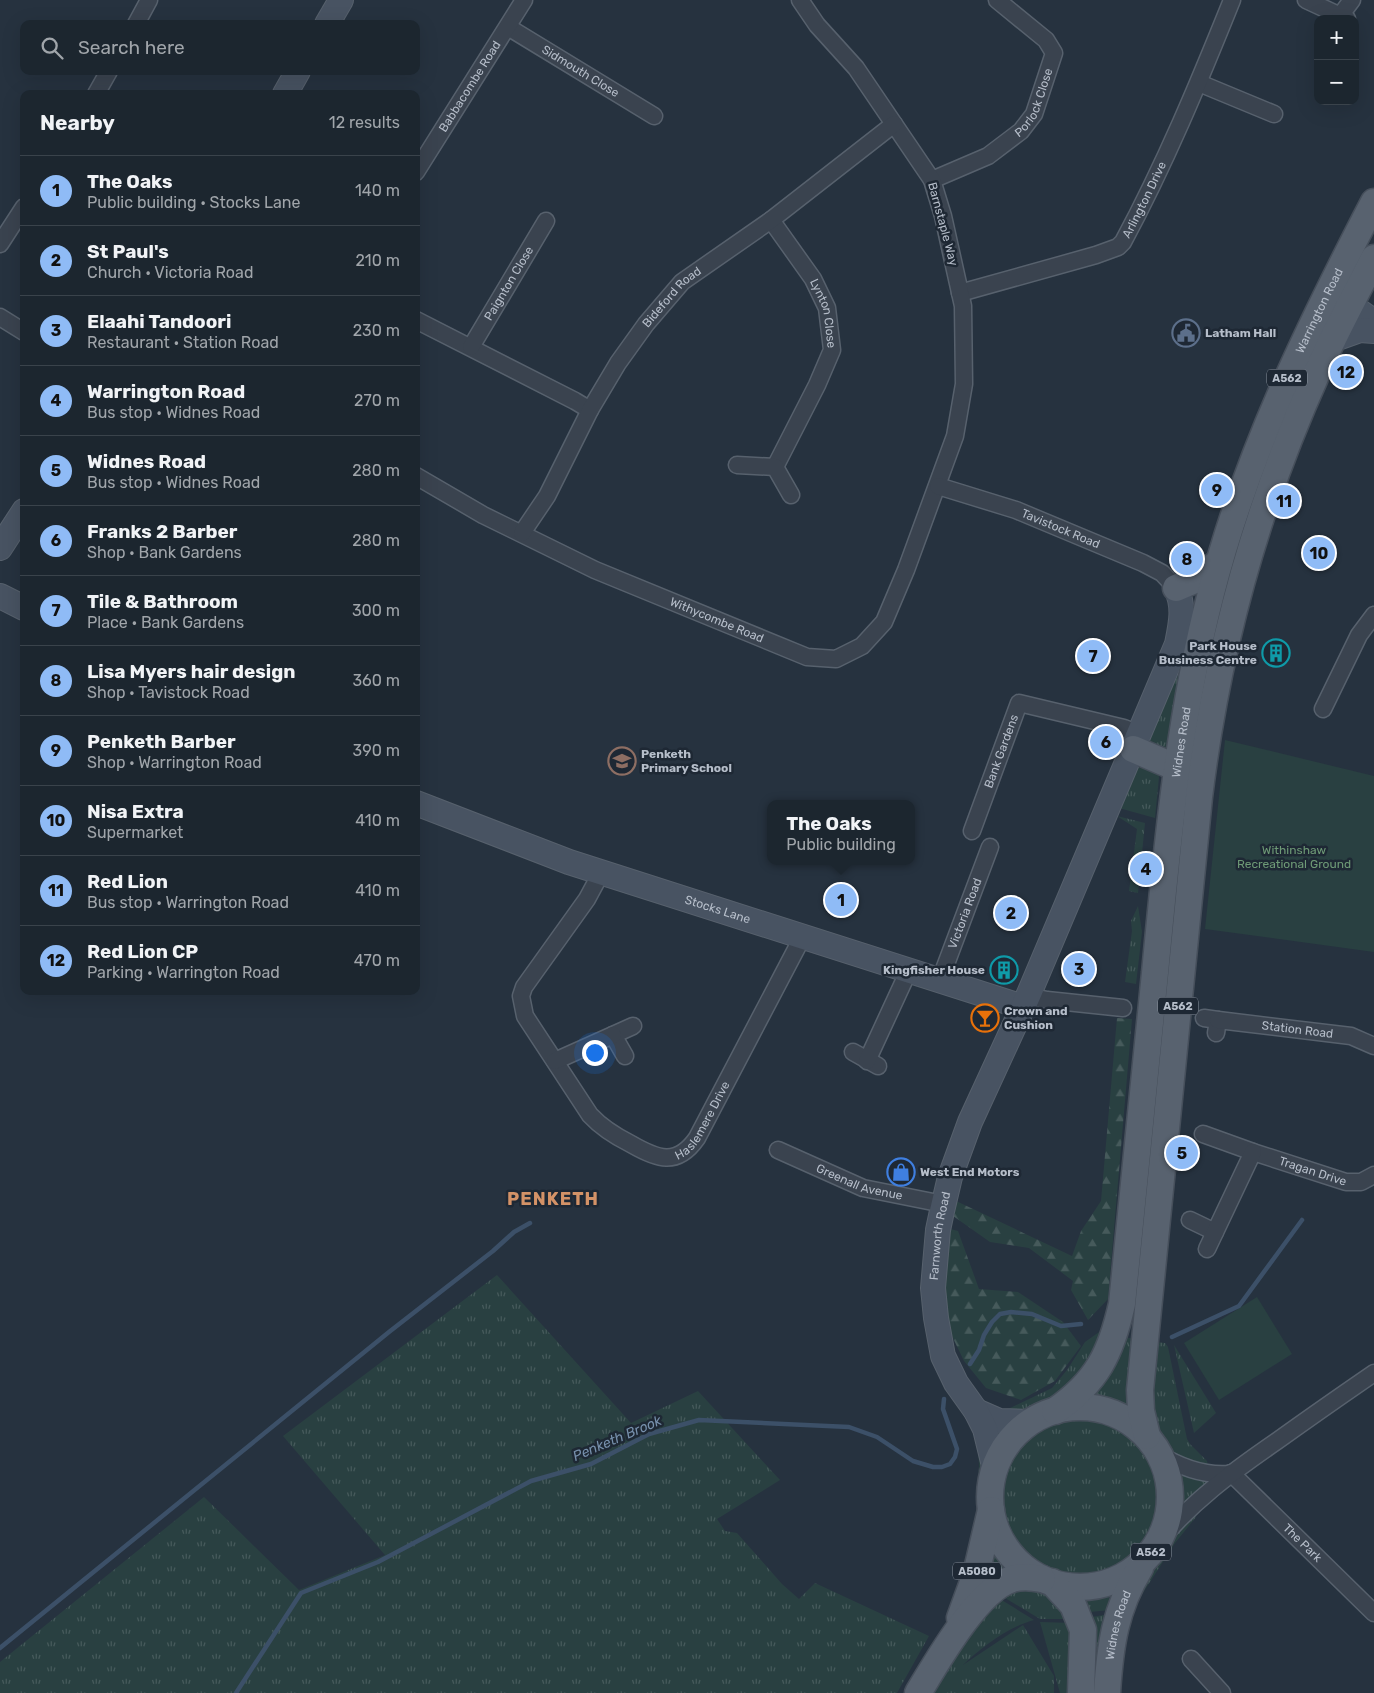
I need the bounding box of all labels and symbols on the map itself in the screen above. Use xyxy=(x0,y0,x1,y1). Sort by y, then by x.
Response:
street label: Babbacombe Road xyxy=(436,38,504,135)
street label: Sidmouth Close xyxy=(539,42,622,100)
street label: Porlock Close xyxy=(1012,66,1056,140)
street label: Arlington Drive xyxy=(1119,159,1169,240)
street label: Barnstaple Way xyxy=(925,181,961,268)
street label: Paignton Close xyxy=(481,244,536,323)
street label: Bideford Road xyxy=(639,264,704,330)
street label: Warrington Road xyxy=(1293,266,1346,356)
street label: Lynton Close xyxy=(807,277,839,349)
public building icon: Latham Hall xyxy=(1171,318,1201,348)
place label: Latham Hall xyxy=(1205,326,1276,340)
pin: 12 xyxy=(1330,353,1362,391)
road number: A562 xyxy=(1267,369,1307,386)
pin: 9 xyxy=(1201,471,1233,509)
pin: 11 xyxy=(1268,482,1300,520)
street label: Tavistock Road xyxy=(1019,506,1102,551)
pin: 10 xyxy=(1303,534,1335,572)
pin: 8 xyxy=(1171,540,1203,578)
street label: Withycombe Road xyxy=(668,594,766,646)
pin: 7 xyxy=(1077,637,1109,675)
building icon: Park House Business Centre xyxy=(1261,638,1291,668)
place label: Park House Business Centre xyxy=(1159,639,1257,667)
street label: Widnes Road xyxy=(1169,706,1194,778)
street label: Bank Gardens xyxy=(981,712,1021,790)
pin: 6 xyxy=(1090,723,1122,761)
school or university icon: Penketh Primary School xyxy=(607,746,637,776)
place label: Penketh Primary School xyxy=(641,747,732,775)
park label: Withinshaw Recreational Ground xyxy=(1237,843,1351,871)
pin: 4 xyxy=(1130,850,1162,888)
street label: Victoria Road xyxy=(945,876,985,951)
pin: 1 xyxy=(825,881,857,919)
street label: Stocks Lane xyxy=(683,892,753,927)
pin: 2 xyxy=(995,894,1027,932)
pin: 3 xyxy=(1063,950,1095,988)
building icon: Kingfisher House xyxy=(989,955,1019,985)
place label: Kingfisher House xyxy=(883,963,985,977)
road number: A562 xyxy=(1158,998,1198,1014)
bar icon: Crown and Cushion xyxy=(970,1003,1000,1033)
place label: Crown and Cushion xyxy=(1004,1004,1068,1032)
street label: Station Road xyxy=(1261,1018,1334,1041)
your location xyxy=(582,1040,608,1066)
street label: Haslemere Drive xyxy=(673,1079,733,1163)
pin: 5 xyxy=(1166,1134,1198,1172)
street label: Tragan Drive xyxy=(1277,1154,1349,1189)
shop icon: West End Motors xyxy=(886,1157,916,1187)
street label: Greenall Avenue xyxy=(814,1161,904,1203)
place label: West End Motors xyxy=(920,1165,1020,1179)
district label: PENKETH xyxy=(507,1188,599,1210)
street label: Farnworth Road xyxy=(927,1190,953,1281)
water label: Penketh Brook xyxy=(570,1412,665,1465)
street label: The Park xyxy=(1280,1521,1325,1566)
road number: A562 xyxy=(1131,1544,1171,1560)
road number: A5080 xyxy=(953,1562,1001,1580)
street label: Widnes Road xyxy=(1103,1588,1134,1661)

